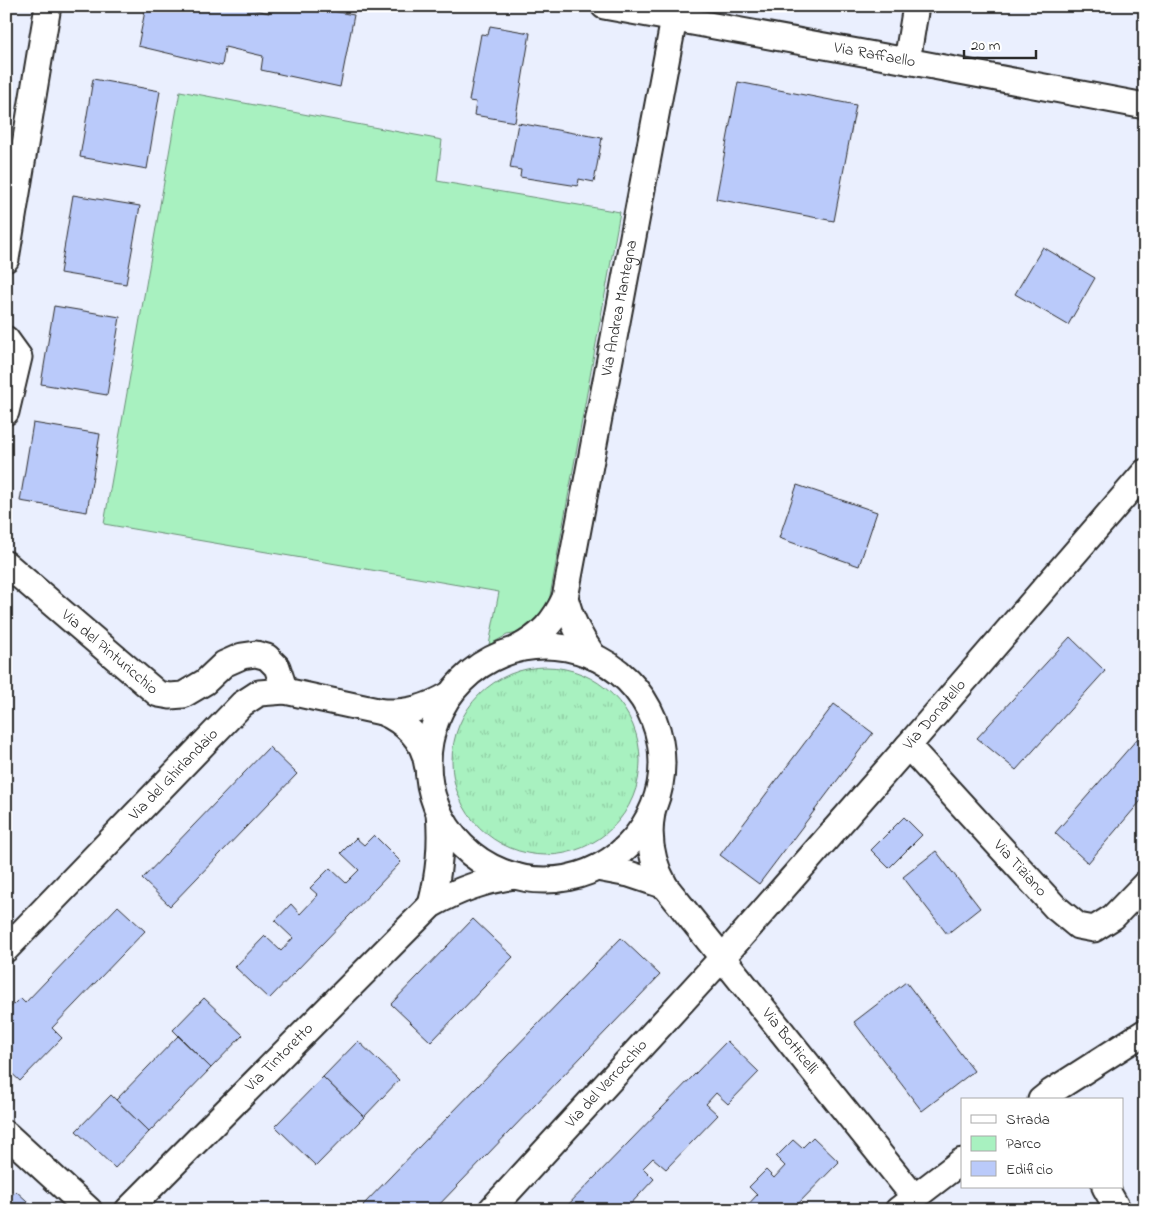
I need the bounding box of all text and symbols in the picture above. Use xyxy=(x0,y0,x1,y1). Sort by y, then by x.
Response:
scale bar xyxy=(964,28,1036,60)
text: 20 m xyxy=(971,35,1001,57)
street label: Via Raffaello xyxy=(831,36,917,74)
street label: Via Andrea Mantegna xyxy=(595,238,644,379)
street label: Via del Pinturicchio xyxy=(55,603,163,701)
street label: Via Donatello xyxy=(897,674,972,756)
street label: Via del Ghirlandaio xyxy=(123,723,224,827)
street label: Via Tiziano xyxy=(987,834,1053,903)
street label: Via Botticelli xyxy=(755,1002,824,1080)
street label: Via Tintoretto xyxy=(239,1018,319,1098)
street label: Via del Verrocchio xyxy=(559,1034,654,1134)
legend xyxy=(961,1098,1124,1188)
text: Strada xyxy=(1006,1109,1050,1131)
text: Parco xyxy=(1006,1133,1041,1155)
text: Edificio xyxy=(1006,1159,1053,1181)

